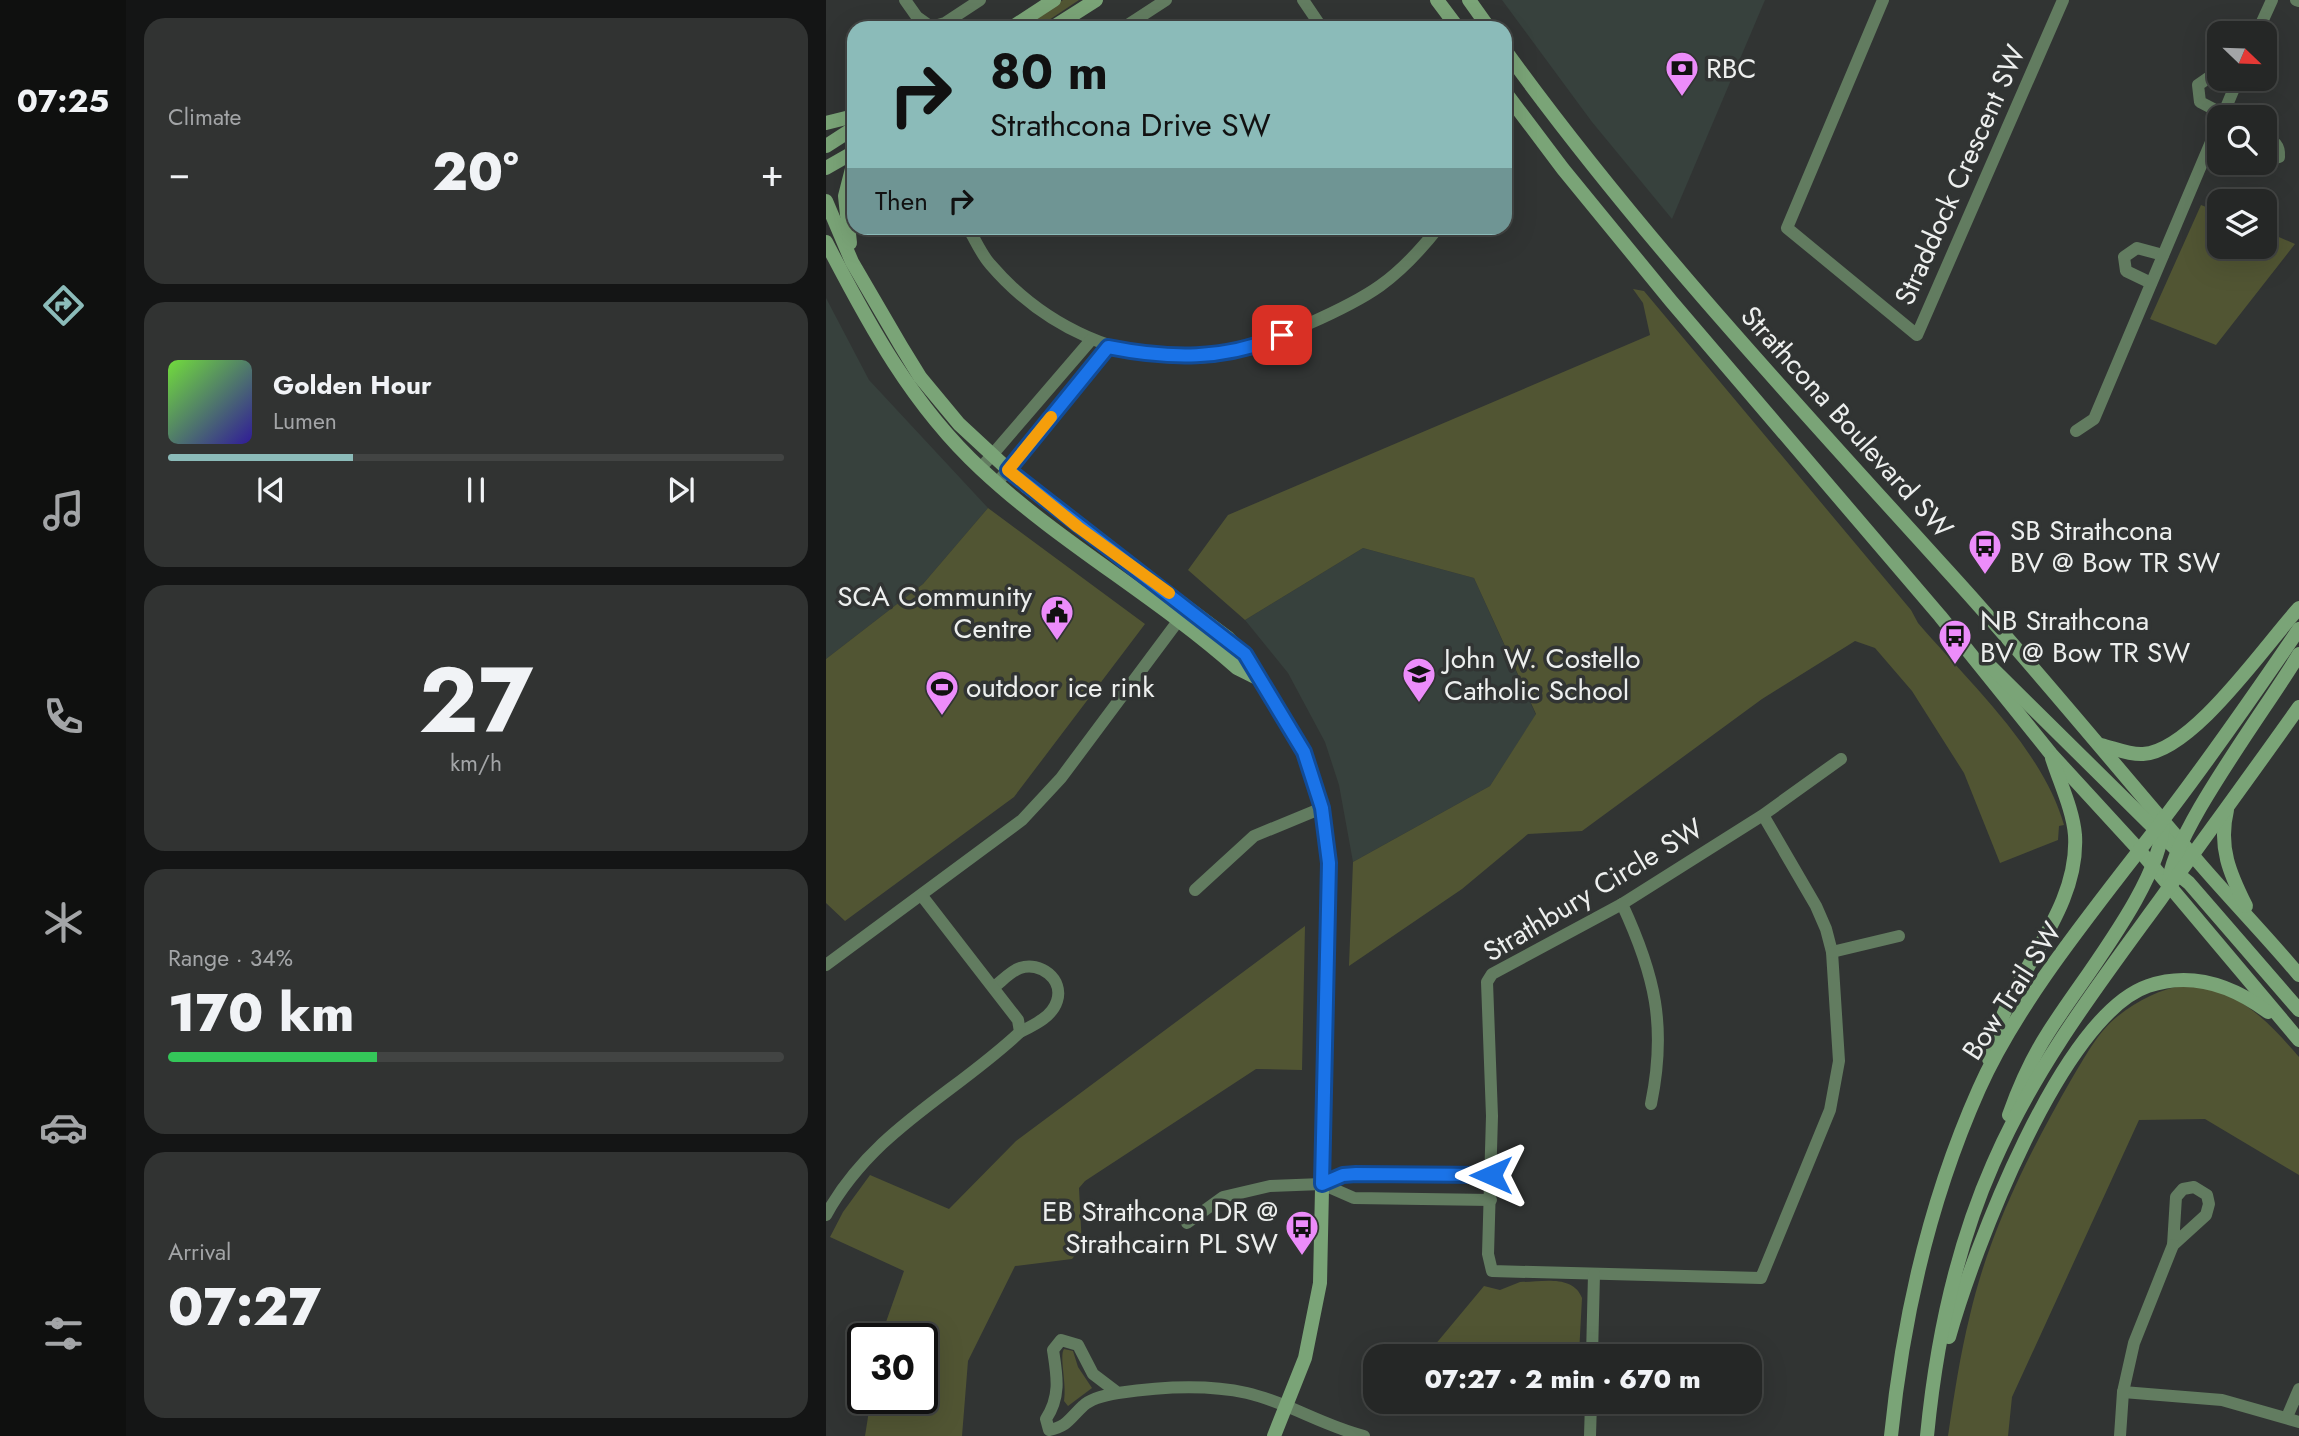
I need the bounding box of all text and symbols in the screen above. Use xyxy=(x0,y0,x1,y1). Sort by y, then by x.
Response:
north arrow xyxy=(2207,21,2277,91)
map controls xyxy=(2207,21,2277,259)
text: 80 m xyxy=(990,37,1108,107)
street label: Straddock Crescent SW xyxy=(1884,38,2036,312)
place label: RBC xyxy=(1706,48,1756,89)
icon: right xyxy=(875,49,966,140)
bank icon: RBC xyxy=(1663,49,1701,98)
text: 07:25 xyxy=(17,78,109,124)
text: Climate xyxy=(168,100,241,134)
text: Strathcona Drive SW xyxy=(990,102,1271,148)
button: search xyxy=(2207,105,2277,175)
text: 20° xyxy=(432,134,519,210)
text: − xyxy=(168,145,190,200)
text: + xyxy=(761,145,784,200)
text: Then xyxy=(875,182,928,220)
icon: right xyxy=(942,182,980,220)
button: layers xyxy=(2207,189,2277,259)
icon: directions xyxy=(39,281,88,330)
street label: Strathcona Boulevard SW xyxy=(1731,297,1963,548)
pin xyxy=(1252,305,1312,365)
icon: arrive xyxy=(1263,316,1301,354)
text: Golden Hour xyxy=(273,366,432,404)
text: Lumen xyxy=(273,404,337,438)
icon: previous xyxy=(252,471,290,509)
icon: pause xyxy=(457,471,495,509)
icon: next xyxy=(662,471,700,509)
icon: music xyxy=(39,486,88,535)
place label: SB Strathcona BV @ Bow TR SW xyxy=(2010,510,2220,583)
bus stop icon: SB Strathcona BV @ Bow TR SW xyxy=(1966,527,2004,576)
place label: SCA Community Centre xyxy=(837,576,1033,649)
public building icon: SCA Community Centre xyxy=(1038,593,1076,642)
place label: NB Strathcona BV @ Bow TR SW xyxy=(1980,600,2190,673)
bus stop icon: NB Strathcona BV @ Bow TR SW xyxy=(1936,617,1974,666)
text: 27 xyxy=(419,635,533,766)
place label: John W. Costello Catholic School xyxy=(1440,638,1641,711)
school or university icon: John W. Costello Catholic School xyxy=(1400,655,1438,704)
place label: outdoor ice rink xyxy=(966,667,1155,708)
sports icon: outdoor ice rink xyxy=(923,668,961,717)
icon: phone xyxy=(39,692,88,741)
text: km/h xyxy=(450,746,502,780)
street label: Strathbury Circle SW xyxy=(1475,808,1711,972)
icon: climate xyxy=(39,898,88,947)
street label: Bow Trail SW xyxy=(1952,914,2072,1068)
text: Range · 34% xyxy=(168,941,293,975)
text: 170 km xyxy=(168,975,354,1051)
icon: car xyxy=(39,1103,88,1152)
position arrow xyxy=(1454,1138,1528,1212)
place label: EB Strathcona DR @ Strathcairn PL SW xyxy=(1042,1191,1278,1264)
bus stop icon: EB Strathcona DR @ Strathcairn PL SW xyxy=(1283,1208,1321,1257)
text: Arrival xyxy=(168,1235,231,1269)
text: 07:27 xyxy=(168,1269,321,1345)
icon: filters xyxy=(39,1309,88,1358)
speed limit sign: 30 xyxy=(847,1323,938,1414)
text: 07:27 · 2 min · 670 m xyxy=(1424,1360,1701,1398)

